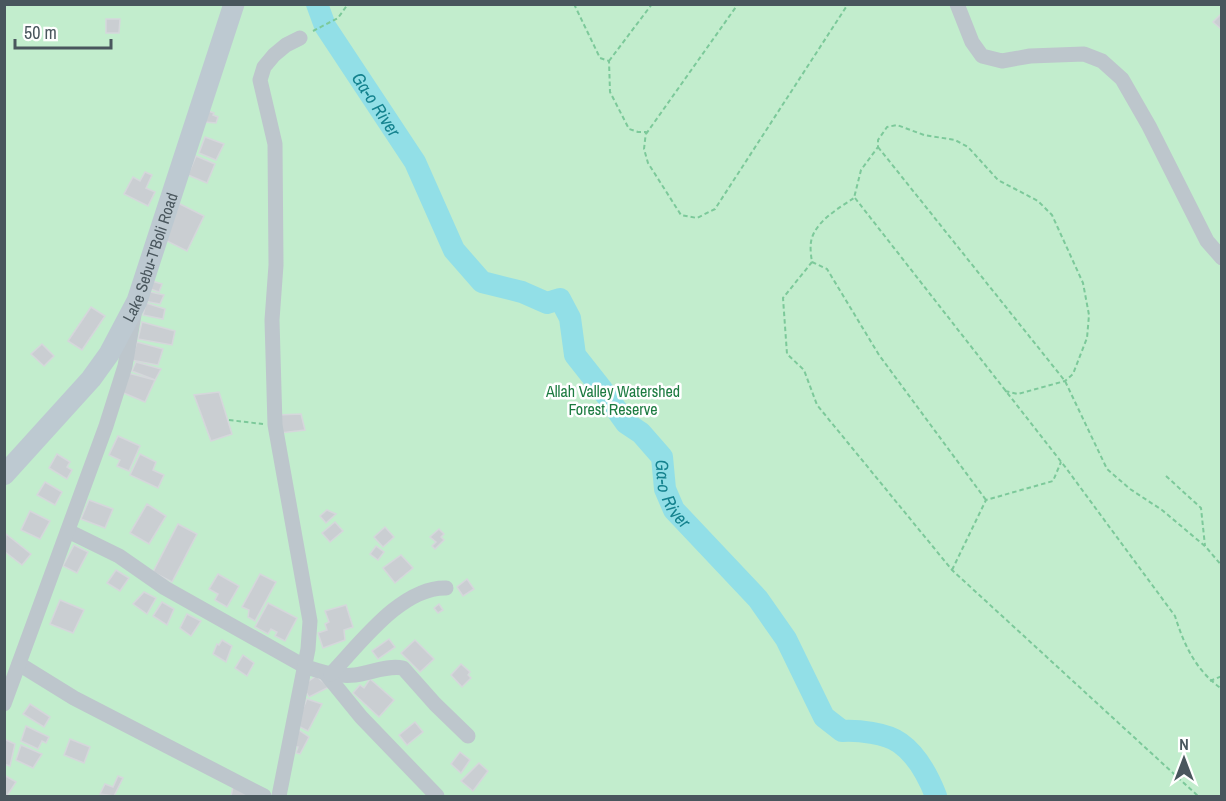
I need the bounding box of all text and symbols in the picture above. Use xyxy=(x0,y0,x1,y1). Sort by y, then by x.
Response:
scale bar xyxy=(15,12,111,50)
text: 50 m xyxy=(24,20,57,45)
water label: Ga-o River xyxy=(346,67,408,142)
street label: Lake Sebu-T'Boli Road xyxy=(117,190,183,326)
park label: Allah Valley Watershed Forest Reserve xyxy=(545,380,680,420)
water label: Ga-o River xyxy=(650,459,698,534)
north arrow xyxy=(1154,729,1214,789)
text: N xyxy=(1179,733,1189,755)

